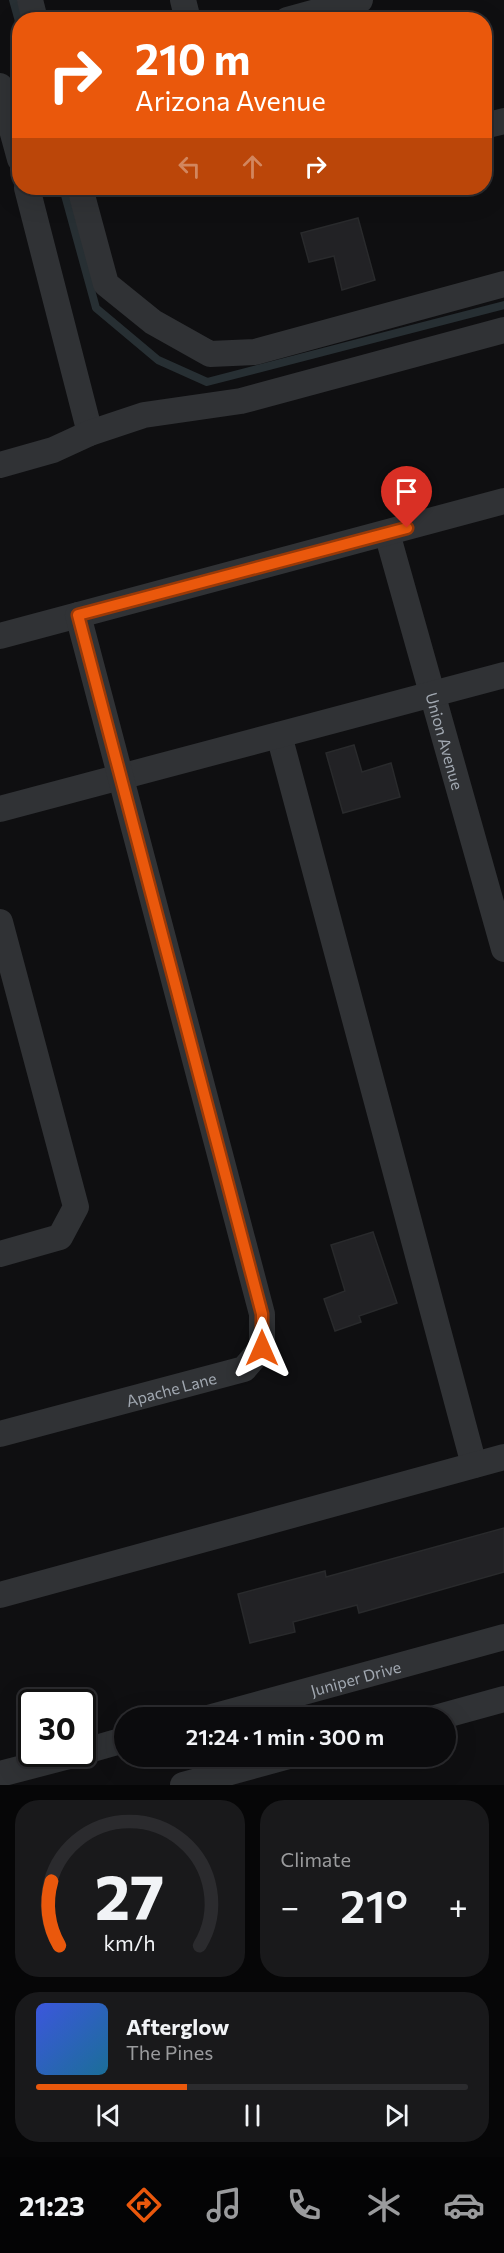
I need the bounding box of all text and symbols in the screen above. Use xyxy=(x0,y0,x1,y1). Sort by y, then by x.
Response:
text: 210 m xyxy=(135,32,250,84)
icon: right xyxy=(36,36,114,114)
text: Arizona Avenue xyxy=(135,84,326,117)
icon: left xyxy=(173,150,206,183)
icon: ahead xyxy=(236,150,269,183)
icon: right xyxy=(299,150,332,183)
pin xyxy=(381,466,432,528)
icon: arrive xyxy=(390,475,423,508)
street label: Union Avenue xyxy=(423,690,468,792)
position arrow xyxy=(230,1316,294,1380)
street label: Apache Lane xyxy=(124,1367,218,1410)
street label: Juniper Drive xyxy=(308,1656,403,1699)
speed limit sign: 30 xyxy=(18,1689,96,1767)
text: 21:24 · 1 min · 300 m xyxy=(186,1723,384,1750)
text: Climate xyxy=(281,1847,351,1871)
text: 27 xyxy=(95,1857,164,1933)
text: 21° xyxy=(340,1877,408,1932)
text: − xyxy=(281,1885,299,1926)
text: + xyxy=(449,1885,468,1926)
text: km/h xyxy=(104,1929,156,1955)
text: Afterglow xyxy=(126,2013,229,2040)
text: The Pines xyxy=(126,2040,213,2064)
icon: previous xyxy=(92,2099,125,2132)
icon: pause xyxy=(236,2099,269,2132)
icon: next xyxy=(380,2099,413,2132)
icon: directions xyxy=(123,2184,165,2226)
icon: music xyxy=(203,2184,245,2226)
icon: phone xyxy=(283,2184,325,2226)
icon: climate xyxy=(363,2184,405,2226)
icon: car xyxy=(443,2184,485,2226)
text: 21:23 xyxy=(19,2189,85,2222)

